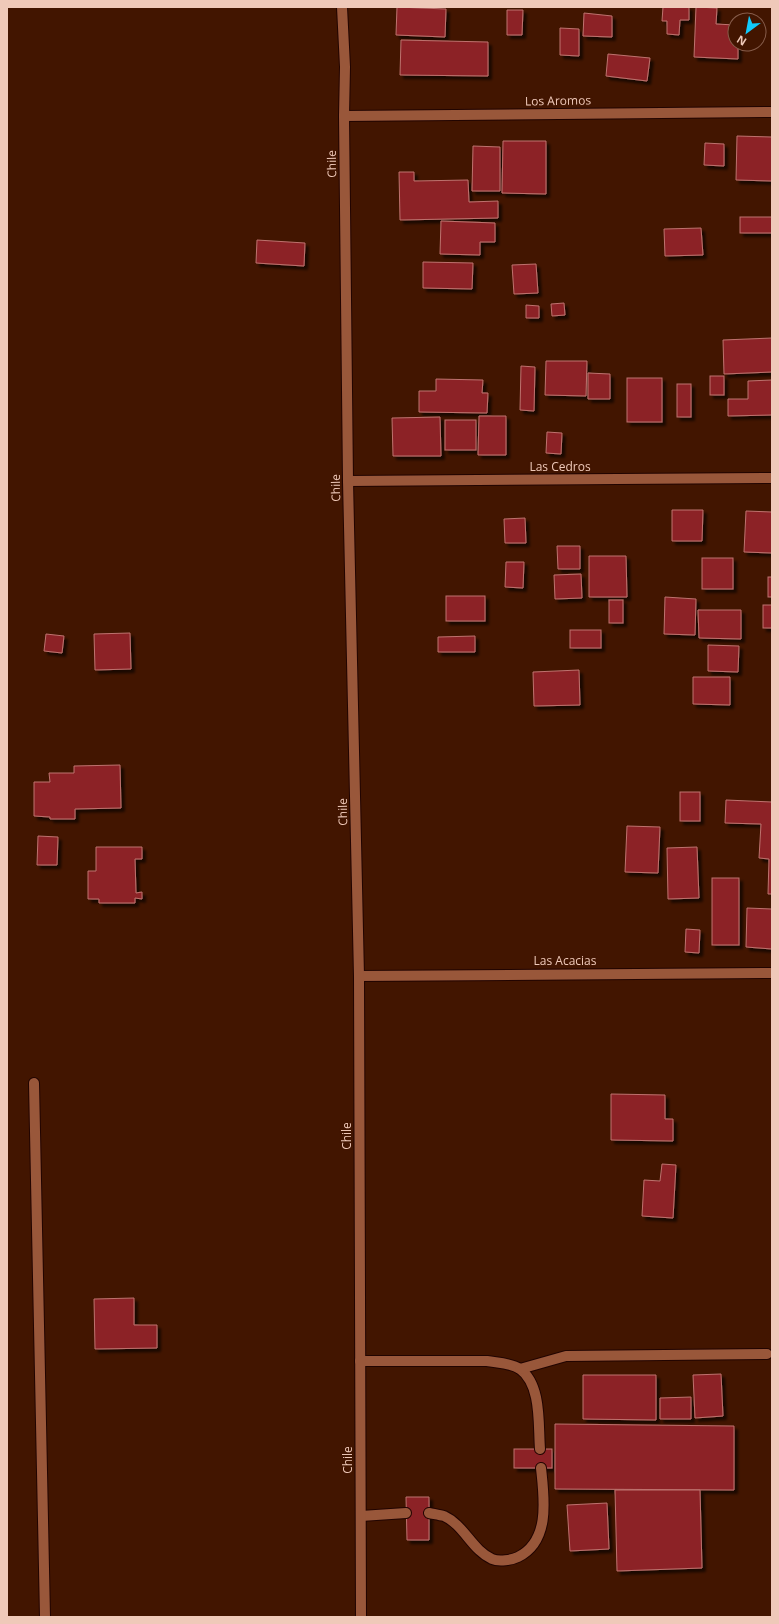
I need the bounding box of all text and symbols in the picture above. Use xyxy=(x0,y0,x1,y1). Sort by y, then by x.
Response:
north arrow xyxy=(727,12,767,52)
text: N xyxy=(734,32,749,50)
street label: Los Aromos xyxy=(525,91,591,110)
street label: Chile xyxy=(323,150,340,178)
street label: Las Cedros xyxy=(529,458,591,475)
street label: Chile xyxy=(327,474,344,502)
street label: Chile xyxy=(334,798,351,826)
street label: Las Acacias xyxy=(534,952,597,969)
street label: Chile xyxy=(338,1122,355,1150)
street label: Chile xyxy=(339,1446,356,1474)

